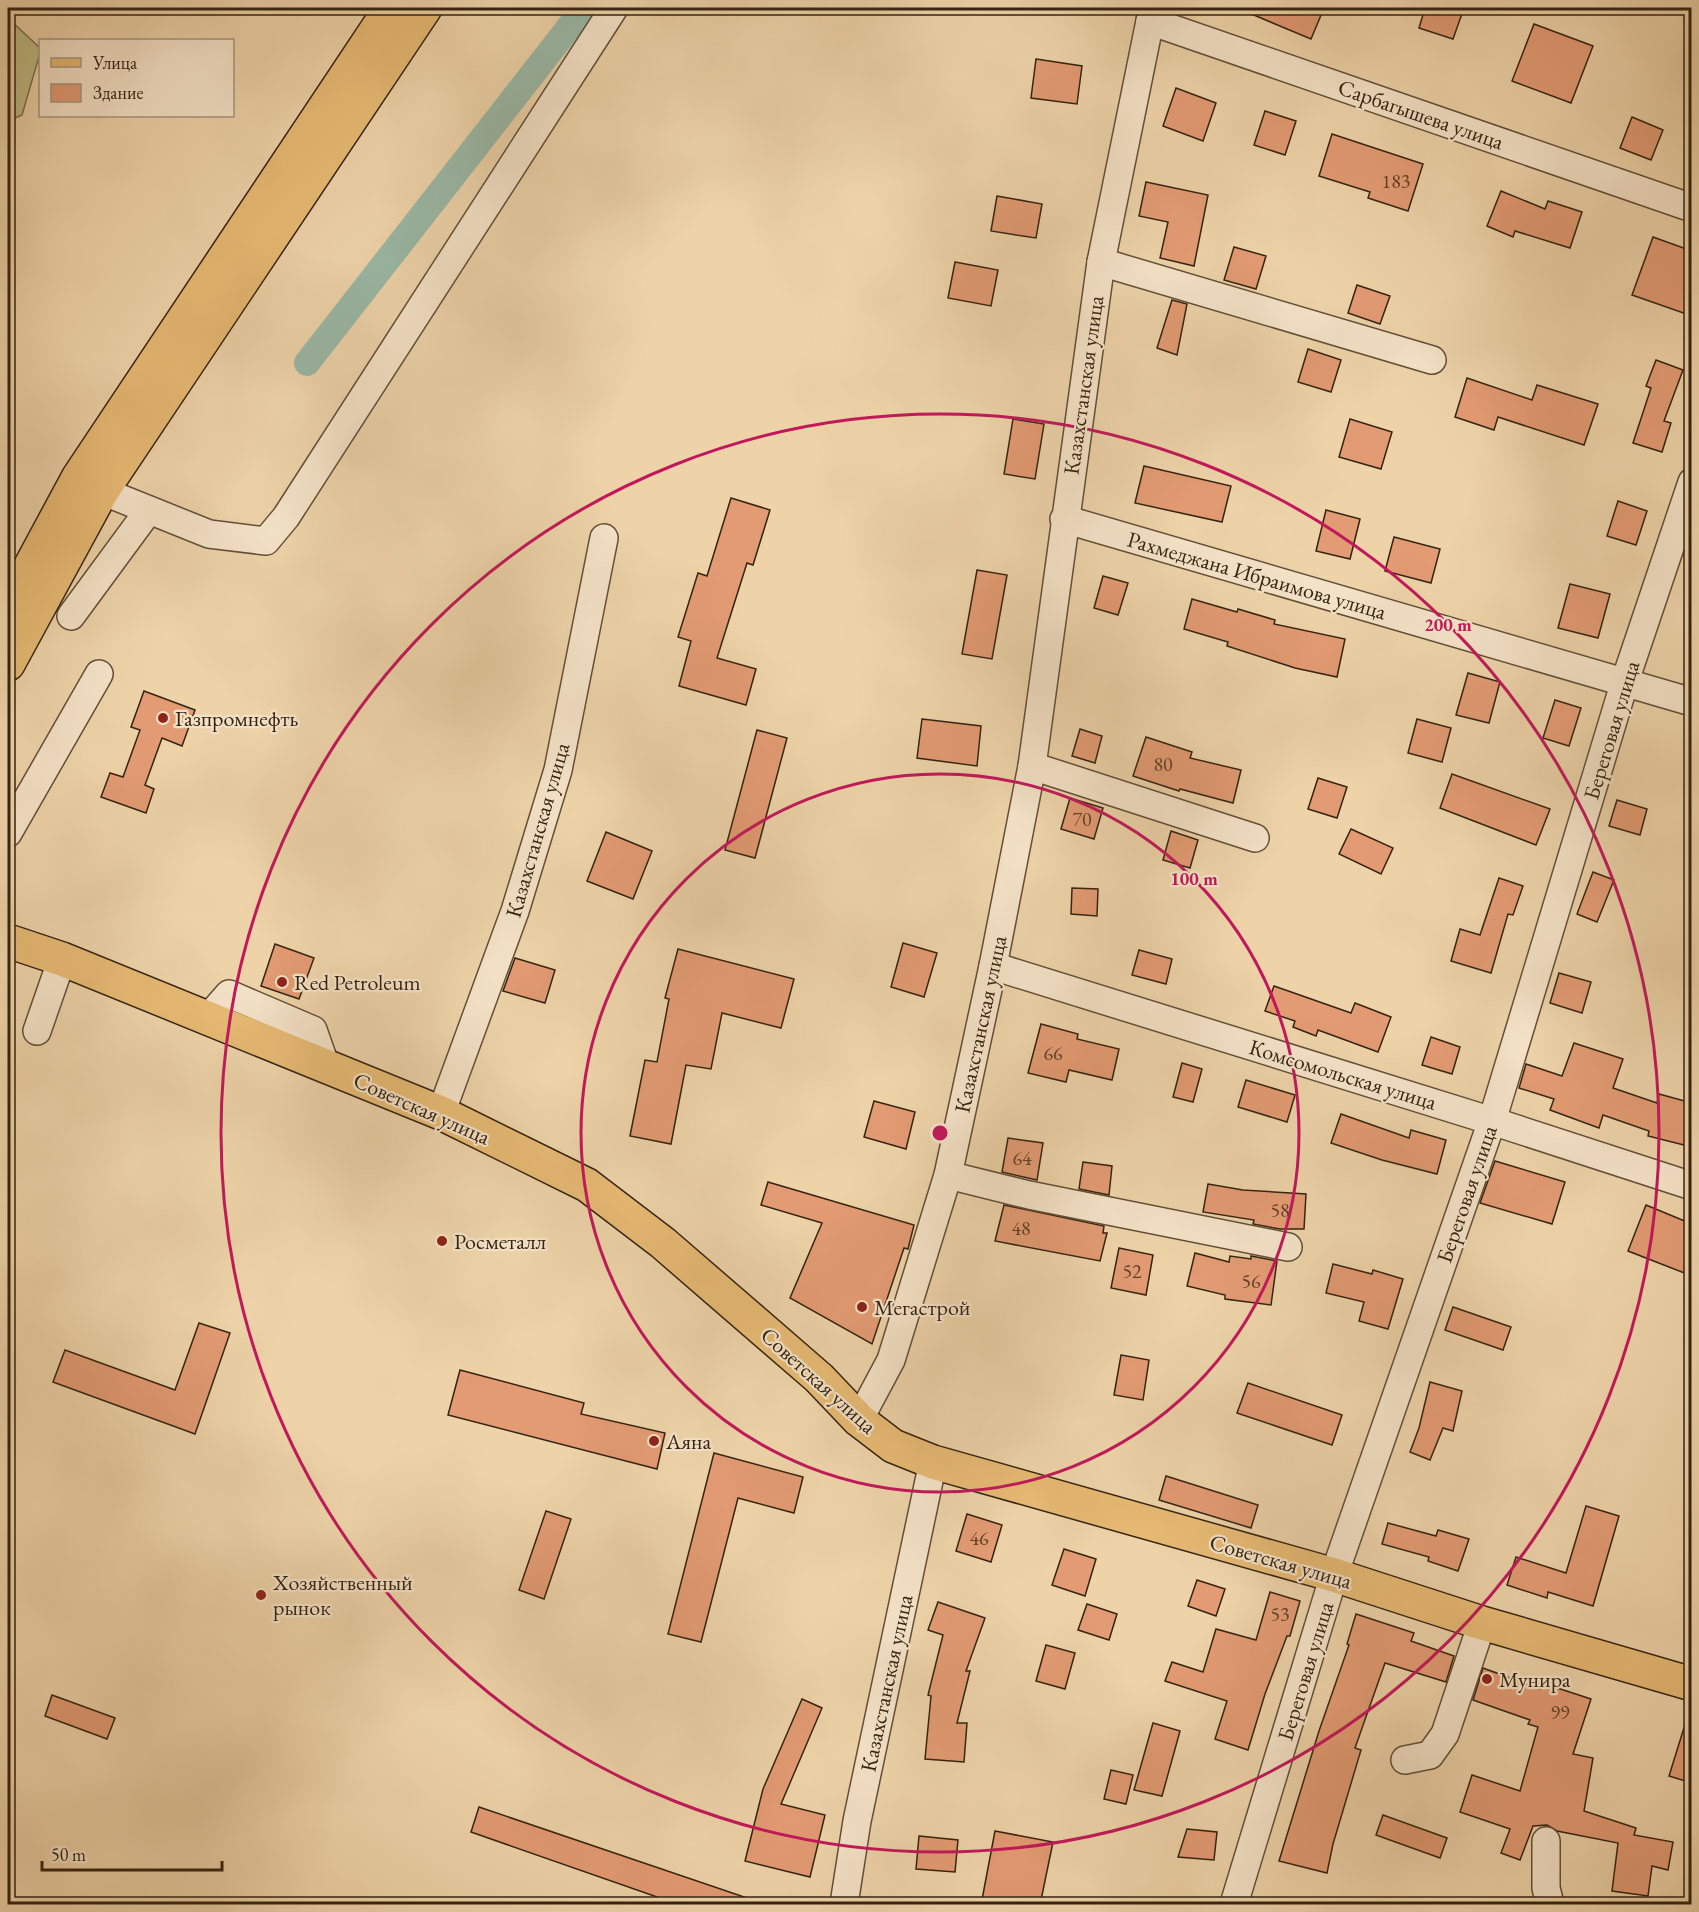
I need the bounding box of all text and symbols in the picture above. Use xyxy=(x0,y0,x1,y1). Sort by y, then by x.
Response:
legend xyxy=(39,39,234,117)
text: Улица xyxy=(92,51,138,74)
street label: Сарбагышева улица xyxy=(1334,73,1508,156)
text: Здание xyxy=(93,81,143,104)
house number: 183 xyxy=(1382,168,1410,194)
street label: Казахстанская улица xyxy=(1057,293,1110,477)
street label: Рахмеджана Ибраимова улица xyxy=(1124,525,1390,626)
text: 200 m xyxy=(1424,613,1472,636)
street label: Береговая улица xyxy=(1577,657,1646,803)
place label: Газпромнефть xyxy=(175,704,299,733)
marker: Газпромнефть xyxy=(156,711,170,725)
street label: Казахстанская улица xyxy=(499,739,576,921)
house number: 80 xyxy=(1153,751,1173,777)
house number: 70 xyxy=(1072,806,1092,832)
text: 100 m xyxy=(1170,867,1218,890)
street label: Казахстанская улица xyxy=(948,933,1013,1115)
place label: Red Petroleum xyxy=(294,968,421,997)
marker: Red Petroleum xyxy=(275,975,289,989)
street label: Комсомольская улица xyxy=(1246,1032,1440,1117)
house number: 66 xyxy=(1043,1040,1063,1066)
street label: Советская улица xyxy=(349,1065,495,1152)
street label: Береговая улица xyxy=(1429,1121,1504,1267)
centre of rings xyxy=(930,1123,950,1143)
house number: 64 xyxy=(1012,1145,1032,1171)
house number: 58 xyxy=(1270,1197,1290,1223)
house number: 48 xyxy=(1011,1215,1031,1241)
place label: Росметалл xyxy=(454,1227,547,1256)
marker: Росметалл xyxy=(435,1234,449,1248)
house number: 52 xyxy=(1122,1258,1142,1284)
house number: 56 xyxy=(1241,1268,1261,1294)
place label: Мегастрой xyxy=(874,1293,971,1322)
marker: Мегастрой xyxy=(855,1300,869,1314)
street label: Советская улица xyxy=(754,1321,883,1440)
place label: Аяна xyxy=(665,1427,712,1456)
marker: Аяна xyxy=(647,1434,661,1448)
house number: 46 xyxy=(969,1525,989,1551)
street label: Советская улица xyxy=(1206,1527,1356,1596)
place label: Хозяйственный рынок xyxy=(272,1568,413,1622)
marker: Хозяйственный рынок xyxy=(254,1588,268,1602)
street label: Казахстанская улица xyxy=(854,1592,919,1774)
street label: Береговая улица xyxy=(1271,1598,1340,1744)
house number: 53 xyxy=(1270,1601,1290,1627)
place label: Мунира xyxy=(1499,1665,1571,1694)
marker: Мунира xyxy=(1480,1672,1494,1686)
house number: 99 xyxy=(1550,1699,1570,1725)
scale bar xyxy=(42,1834,222,1872)
text: 50 m xyxy=(51,1843,86,1866)

